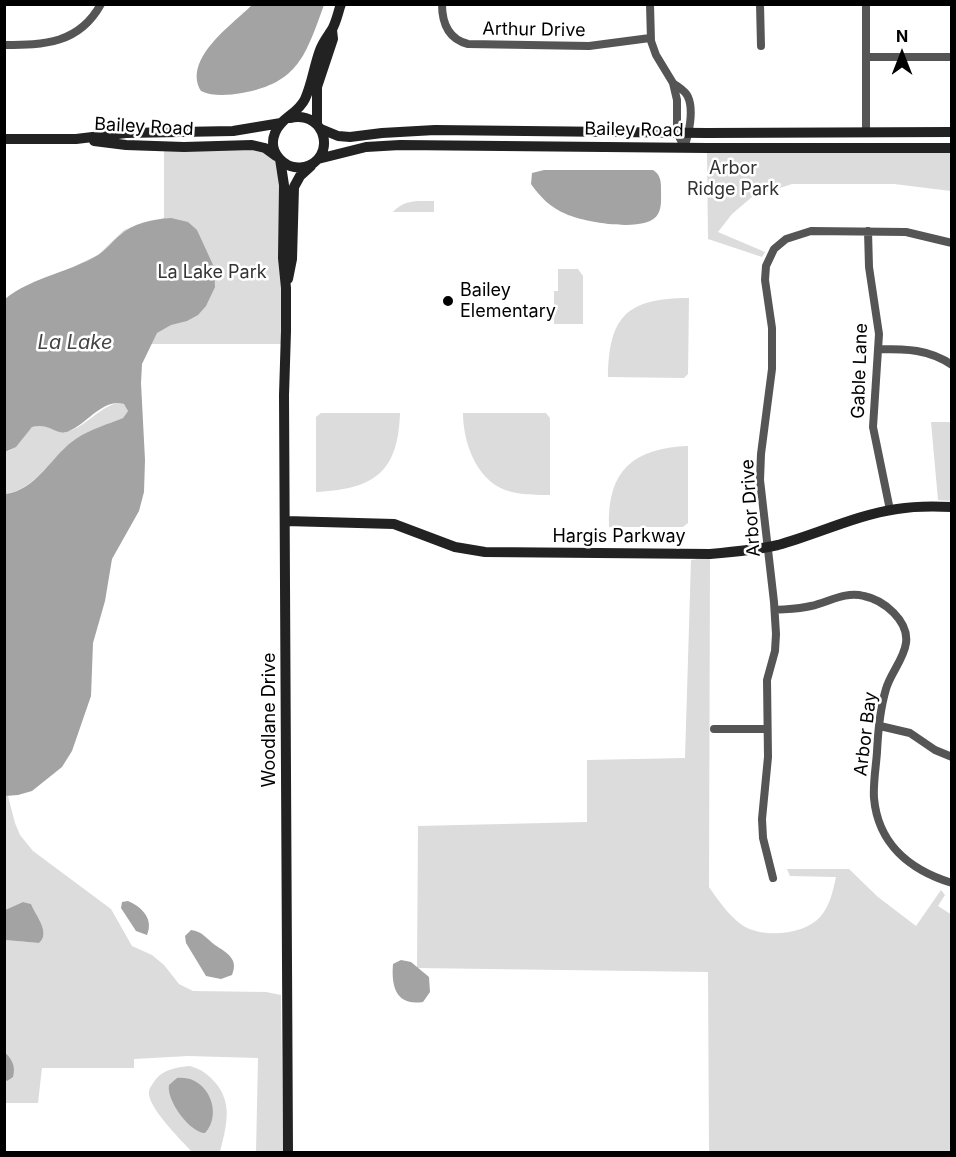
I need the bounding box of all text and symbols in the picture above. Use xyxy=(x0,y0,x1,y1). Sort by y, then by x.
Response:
street label: Arthur Drive xyxy=(482,18,586,42)
north arrow xyxy=(872,24,932,84)
text: N xyxy=(896,26,908,46)
street label: Bailey Road xyxy=(94,114,194,140)
street label: Bailey Road xyxy=(584,118,684,142)
park label: Arbor Ridge Park xyxy=(687,158,779,201)
park label: La Lake Park xyxy=(157,262,267,284)
place label: Bailey Elementary xyxy=(460,280,556,322)
marker: Bailey Elementary xyxy=(441,294,455,308)
street label: Gable Lane xyxy=(848,323,872,419)
water label: La Lake xyxy=(38,331,112,355)
street label: Arbor Drive xyxy=(737,458,765,558)
street label: Hargis Parkway xyxy=(552,526,686,548)
street label: Woodlane Drive xyxy=(259,653,281,787)
street label: Arbor Bay xyxy=(850,691,882,777)

